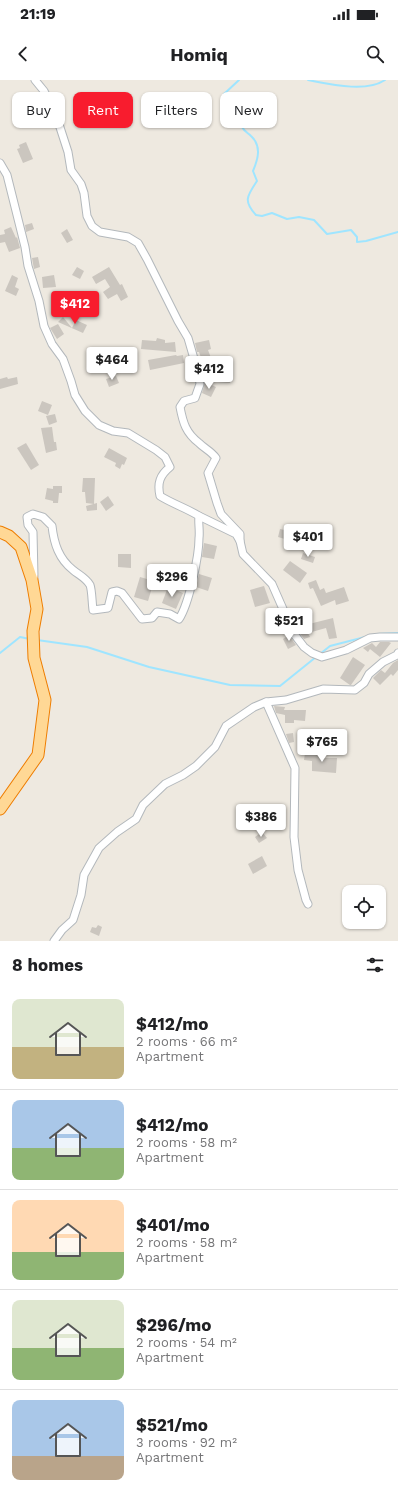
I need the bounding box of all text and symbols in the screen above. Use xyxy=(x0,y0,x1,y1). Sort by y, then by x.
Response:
text: 21:19 xyxy=(20,5,56,23)
icon: back xyxy=(12,43,34,65)
icon: search xyxy=(364,43,386,65)
text: Homiq xyxy=(170,44,228,65)
chip: Buy xyxy=(12,92,65,128)
chip: Rent xyxy=(73,92,133,128)
chip: Filters xyxy=(141,92,212,128)
chip: New xyxy=(220,92,277,128)
pin: $412 xyxy=(51,291,99,325)
text: $412 xyxy=(60,296,90,311)
pin: $464 xyxy=(88,347,136,381)
text: $464 xyxy=(95,352,129,367)
pin: $412 xyxy=(185,356,233,390)
text: $412 xyxy=(194,361,224,376)
pin: $401 xyxy=(284,524,332,558)
text: $401 xyxy=(293,529,323,544)
pin: $296 xyxy=(148,564,196,598)
text: $296 xyxy=(156,569,188,584)
pin: $521 xyxy=(265,608,313,642)
text: $521 xyxy=(274,613,304,628)
pin: $765 xyxy=(298,729,346,763)
text: $765 xyxy=(306,734,338,749)
pin: $386 xyxy=(237,804,285,838)
text: $386 xyxy=(245,809,277,824)
map controls xyxy=(342,885,386,929)
button: locate xyxy=(342,885,386,929)
icon: filters xyxy=(364,954,386,976)
text: 8 homes xyxy=(12,955,83,975)
text: $412/mo xyxy=(136,1014,208,1034)
icon: home xyxy=(44,1015,92,1063)
text: 2 rooms · 66 m² xyxy=(136,1034,237,1049)
text: Apartment xyxy=(136,1049,204,1064)
text: $412/mo xyxy=(136,1115,208,1135)
icon: home xyxy=(44,1116,92,1164)
text: 2 rooms · 58 m² xyxy=(136,1135,237,1150)
text: Apartment xyxy=(136,1150,204,1165)
text: $401/mo xyxy=(136,1215,210,1235)
icon: home xyxy=(44,1216,92,1264)
text: 2 rooms · 58 m² xyxy=(136,1235,237,1250)
text: Apartment xyxy=(136,1250,204,1265)
text: $296/mo xyxy=(136,1315,212,1335)
icon: home xyxy=(44,1316,92,1364)
text: 2 rooms · 54 m² xyxy=(136,1335,237,1350)
text: Apartment xyxy=(136,1350,204,1365)
text: $521/mo xyxy=(136,1415,208,1435)
icon: home xyxy=(44,1416,92,1464)
text: 3 rooms · 92 m² xyxy=(136,1435,237,1450)
text: Apartment xyxy=(136,1450,204,1465)

